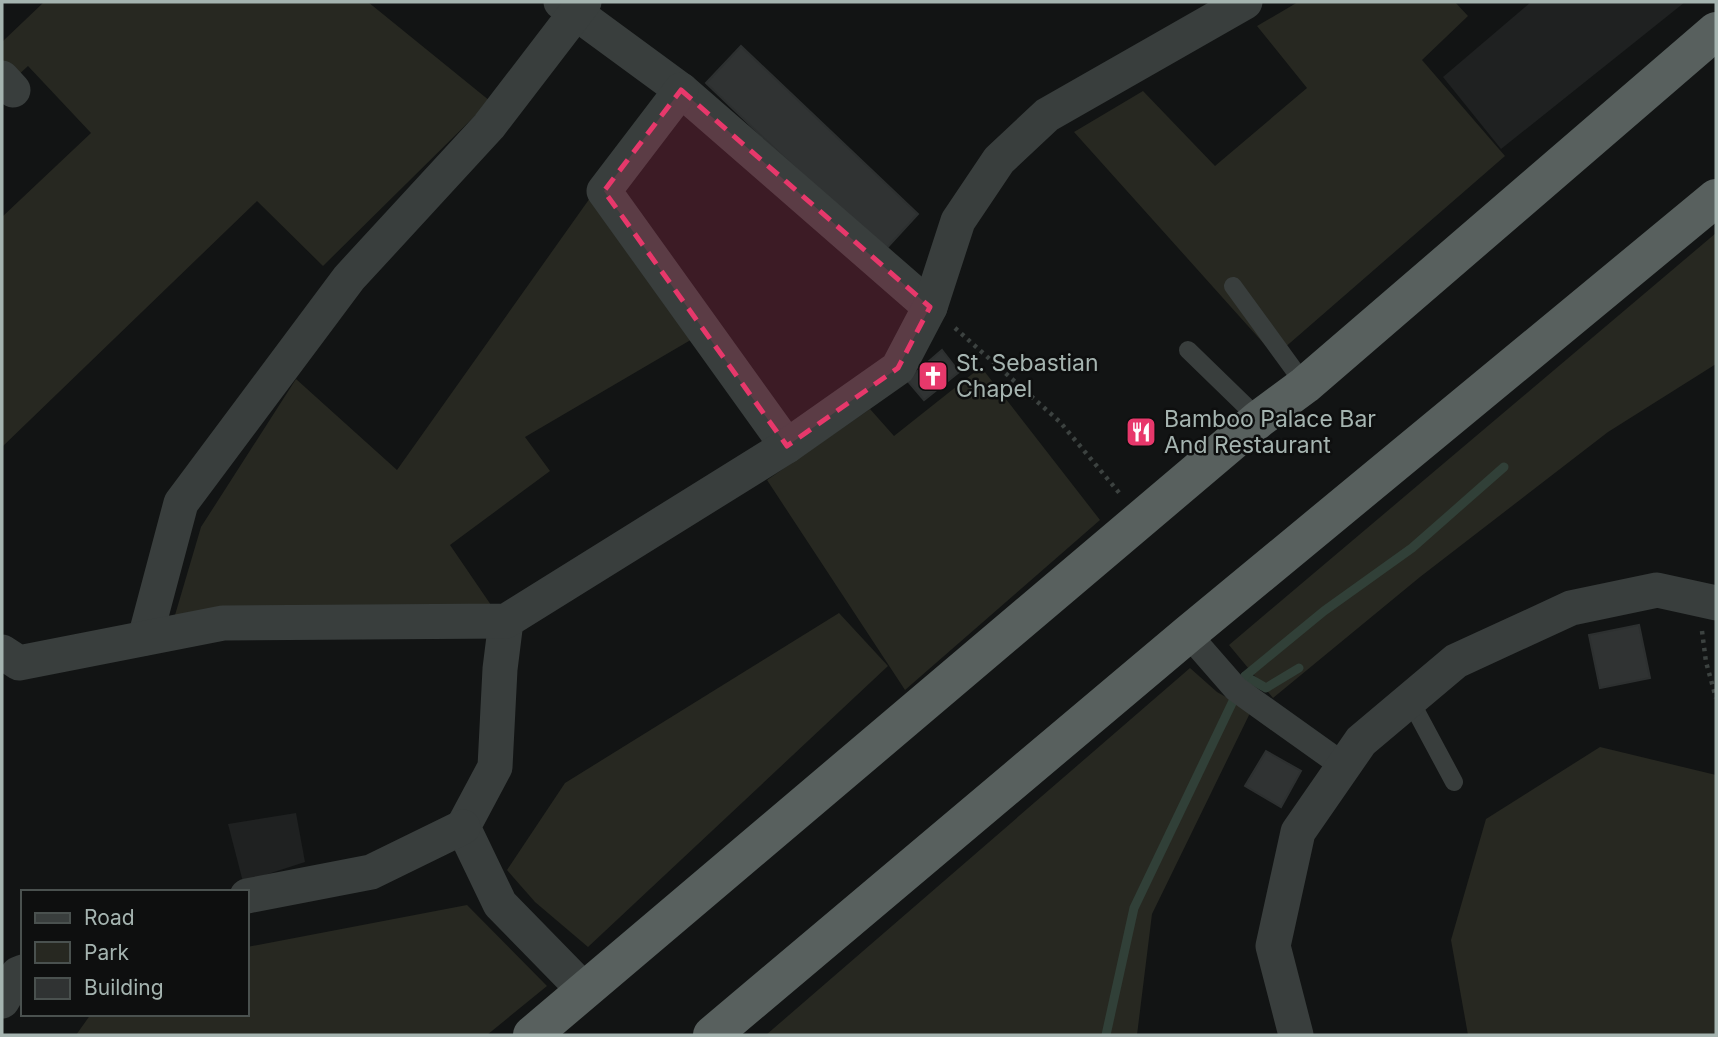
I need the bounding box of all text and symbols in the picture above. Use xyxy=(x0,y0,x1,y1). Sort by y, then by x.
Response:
place label: St. Sebastian Chapel xyxy=(956,349,1099,403)
church icon: St. Sebastian Chapel xyxy=(916,359,950,393)
place label: Bamboo Palace Bar And Restaurant xyxy=(1164,405,1376,459)
restaurant icon: Bamboo Palace Bar And Restaurant xyxy=(1124,415,1158,449)
legend xyxy=(21,890,248,1016)
text: Road xyxy=(84,905,135,930)
text: Park xyxy=(84,940,129,965)
text: Building xyxy=(84,975,164,1000)

